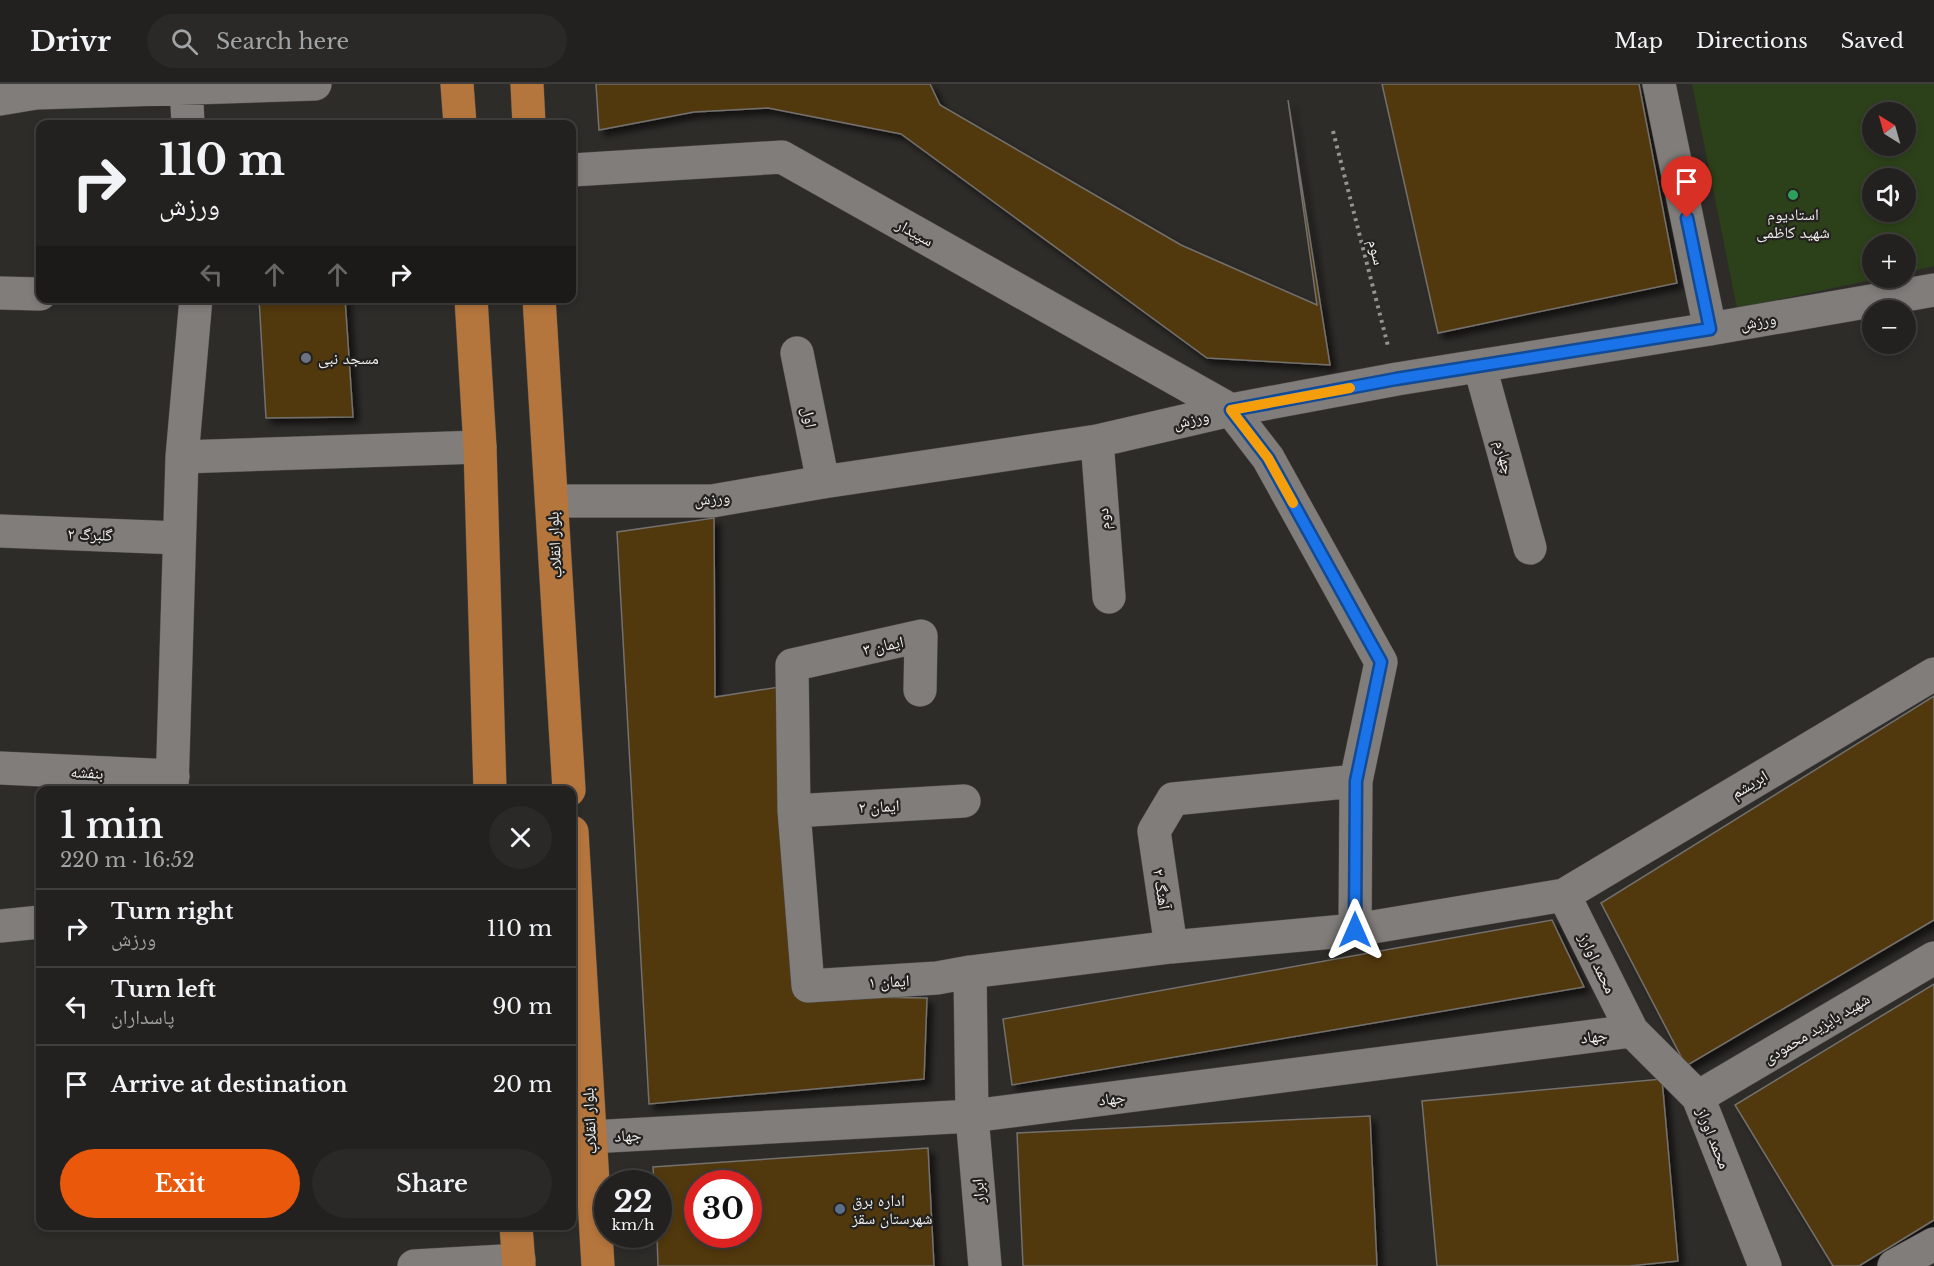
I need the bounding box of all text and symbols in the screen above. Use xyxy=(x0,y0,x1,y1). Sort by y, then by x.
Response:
search box xyxy=(147,14,567,68)
text: Drivr xyxy=(30,24,111,59)
icon: search xyxy=(168,25,201,58)
text: Search here xyxy=(216,28,349,55)
text: Map xyxy=(1614,28,1663,54)
text: Directions xyxy=(1696,28,1808,54)
text: Saved xyxy=(1841,28,1904,54)
north arrow xyxy=(1862,102,1916,156)
map controls xyxy=(1862,102,1916,354)
text: 110 m xyxy=(159,134,285,186)
icon: right xyxy=(60,144,138,222)
pin xyxy=(1661,156,1712,218)
icon: arrive xyxy=(1670,165,1703,198)
button: sound xyxy=(1862,168,1916,222)
marker: استادیوم شهید کاظمی xyxy=(1786,188,1800,202)
text: ورزش xyxy=(159,189,220,222)
place label: استادیوم شهید کاظمی xyxy=(1756,204,1830,243)
street label: سپیدار xyxy=(892,213,937,250)
button: + xyxy=(1862,234,1916,288)
street label: سوم xyxy=(1363,237,1390,267)
icon: left xyxy=(195,258,228,291)
icon: ahead xyxy=(258,258,291,291)
icon: ahead xyxy=(321,258,354,291)
icon: right xyxy=(384,258,417,291)
button: − xyxy=(1862,300,1916,354)
street label: ورزش xyxy=(1739,308,1778,335)
place label: مسجد نبی xyxy=(318,348,379,369)
marker: مسجد نبی xyxy=(299,351,313,365)
street label: اول xyxy=(797,405,822,429)
street label: ورزش xyxy=(1171,405,1211,434)
street label: چهارم xyxy=(1490,438,1519,476)
street label: ورزش xyxy=(693,486,731,511)
street label: دوم xyxy=(1092,507,1115,531)
street label: بلوار انقلاب xyxy=(542,511,566,579)
street label: گلبرگ ۲ xyxy=(67,523,113,545)
street label: ایمان ۳ xyxy=(861,631,905,660)
street label: بنفشه xyxy=(70,761,104,783)
street label: ابریشم xyxy=(1727,765,1771,804)
street label: ایمان ۲ xyxy=(858,795,900,818)
text: 1 min xyxy=(60,803,164,848)
button: close xyxy=(489,806,552,869)
text: 220 m · 16:52 xyxy=(60,848,194,872)
street label: آهنگ ۲ xyxy=(1149,867,1175,912)
text: Turn right xyxy=(111,898,233,925)
position arrow xyxy=(1323,898,1387,962)
icon: right xyxy=(60,912,93,945)
text: 110 m xyxy=(487,915,552,942)
text: ورزش xyxy=(111,927,156,951)
street label: محمد اوارز xyxy=(1575,929,1621,996)
street label: ایمان ۱ xyxy=(868,970,910,993)
text: Turn left xyxy=(111,976,216,1003)
street label: شهید بایزید محمودی xyxy=(1759,988,1874,1069)
icon: left xyxy=(60,990,93,1023)
text: 90 m xyxy=(492,993,552,1020)
text: پاسداران xyxy=(111,1005,175,1029)
street label: جهاد xyxy=(1579,1024,1609,1048)
icon: arrive xyxy=(60,1068,93,1101)
text: Arrive at destination xyxy=(111,1071,348,1098)
text: 20 m xyxy=(493,1071,552,1098)
street label: جهاد xyxy=(1097,1086,1127,1110)
street label: بلوار انقلاب xyxy=(577,1087,601,1155)
street label: محمد اوراز xyxy=(1692,1104,1735,1172)
street label: جهاد xyxy=(614,1124,642,1146)
button: Exit xyxy=(60,1149,300,1218)
button: Share xyxy=(312,1149,552,1218)
speed limit sign: 30 xyxy=(684,1170,762,1248)
street label: ابرار xyxy=(967,1178,989,1205)
text: 22 xyxy=(613,1183,653,1220)
place label: اداره برق شهرستان سقز xyxy=(851,1190,933,1229)
marker: اداره برق شهرستان سقز xyxy=(833,1202,847,1216)
text: km/h xyxy=(612,1215,654,1234)

